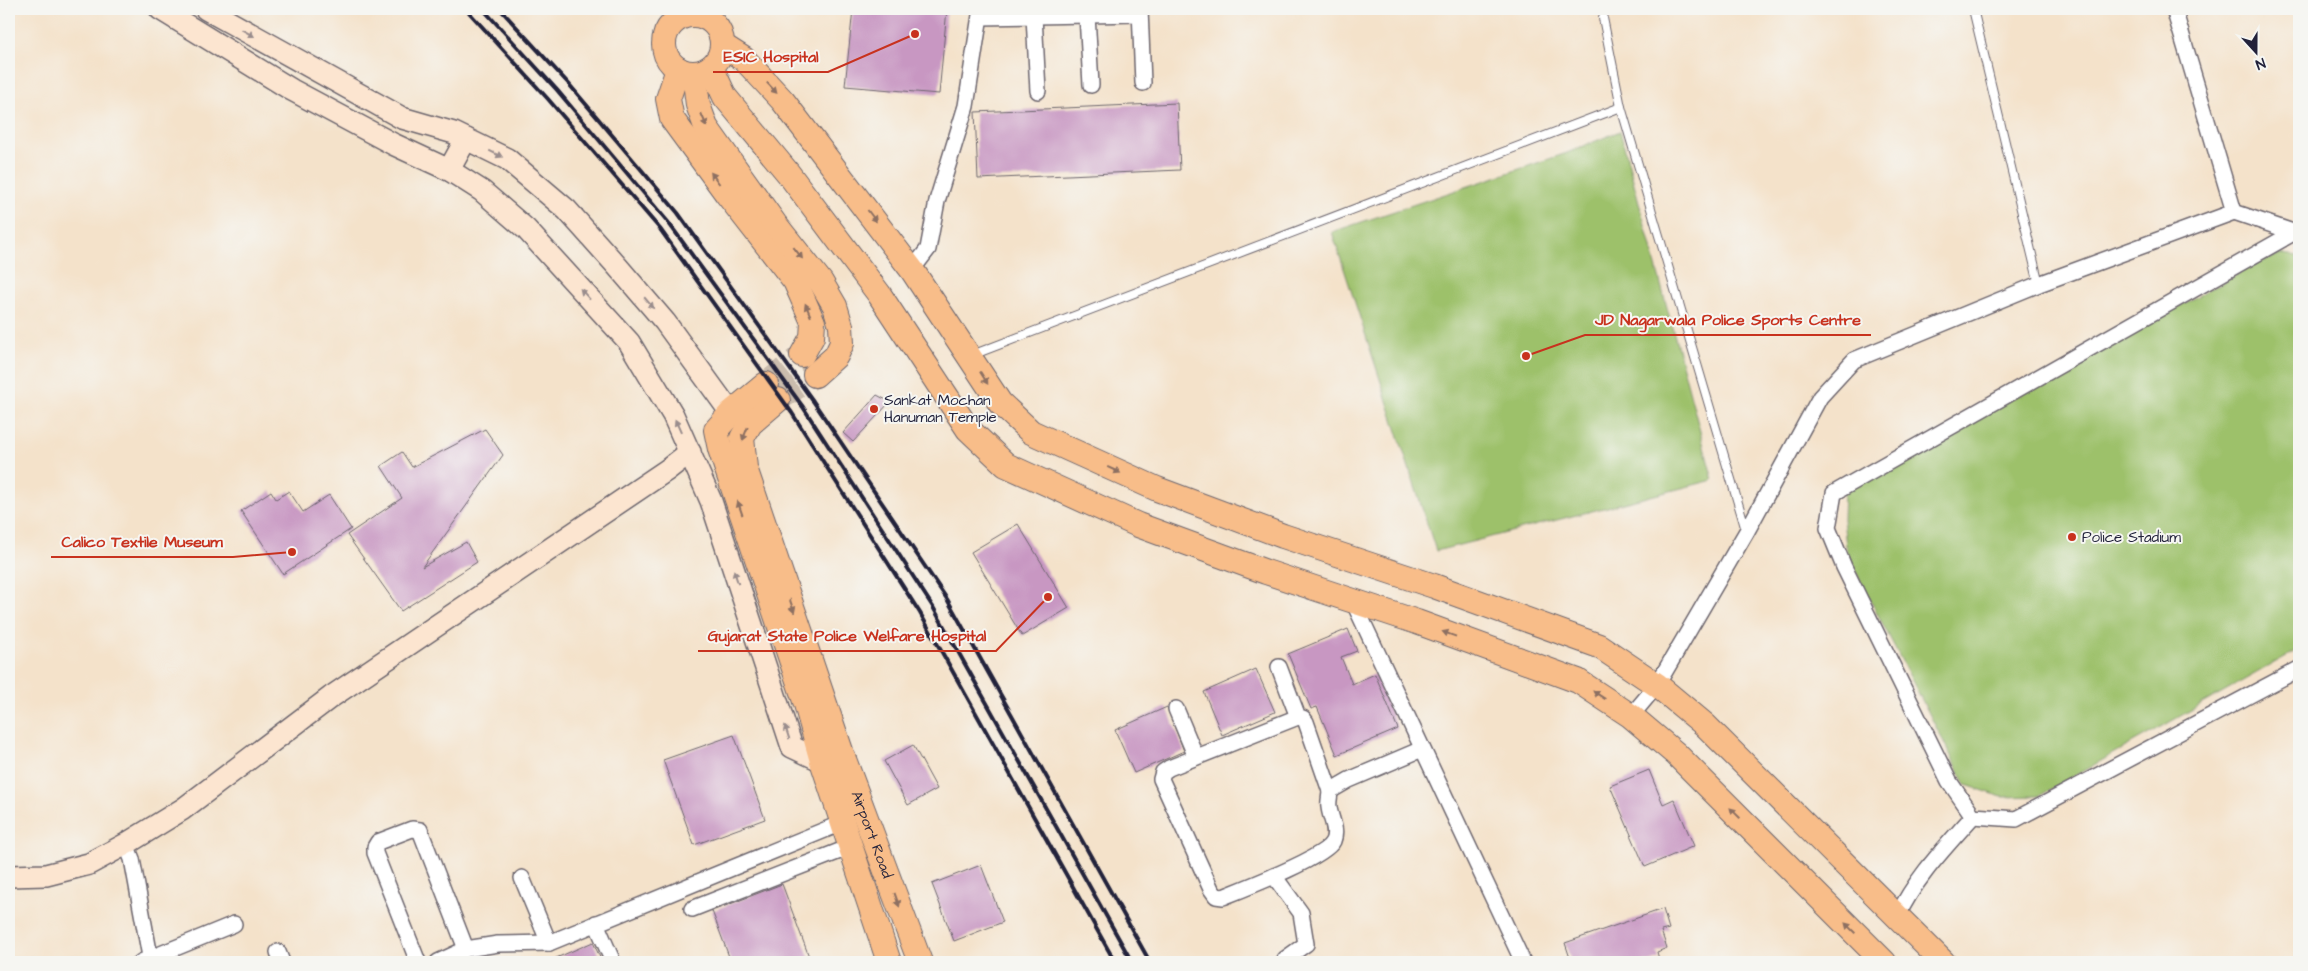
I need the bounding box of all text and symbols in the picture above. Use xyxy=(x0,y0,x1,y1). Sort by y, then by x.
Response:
north arrow xyxy=(2230,28,2280,78)
one-way arrow xyxy=(241,29,255,37)
callout: ESIC Hospital xyxy=(713,41,828,72)
text: ESIC Hospital xyxy=(723,46,819,68)
text: N xyxy=(2252,52,2268,74)
one-way arrow xyxy=(766,82,777,95)
one-way arrow xyxy=(700,113,708,128)
one-way arrow xyxy=(489,149,504,158)
one-way arrow xyxy=(710,171,720,185)
one-way arrow xyxy=(866,209,877,222)
one-way arrow xyxy=(792,246,803,259)
one-way arrow xyxy=(579,288,591,300)
one-way arrow xyxy=(643,297,655,309)
one-way arrow xyxy=(804,303,812,317)
callout: JD Nagarwala Police Sports Centre xyxy=(1585,304,1871,335)
text: JD Nagarwala Police Sports Centre xyxy=(1594,309,1861,333)
one-way arrow xyxy=(980,372,989,385)
place label: Sankat Mochan Hanuman Temple xyxy=(884,390,997,428)
marker: Sankat Mochan Hanuman Temple xyxy=(868,403,880,415)
one-way arrow xyxy=(674,419,682,433)
one-way arrow xyxy=(741,427,749,442)
one-way arrow xyxy=(1106,465,1121,474)
one-way arrow xyxy=(736,501,743,516)
callout: Calico Textile Museum xyxy=(51,526,233,557)
place label: Police Stadium xyxy=(2082,527,2181,548)
text: Calico Textile Museum xyxy=(61,531,223,553)
marker: Police Stadium xyxy=(2066,531,2078,543)
one-way arrow xyxy=(732,569,740,584)
one-way arrow xyxy=(788,598,796,613)
callout: Gujarat State Police Welfare Hospital xyxy=(698,620,996,651)
text: Gujarat State Police Welfare Hospital xyxy=(708,625,987,647)
one-way arrow xyxy=(1442,630,1457,637)
one-way arrow xyxy=(1593,690,1606,700)
one-way arrow xyxy=(783,724,790,739)
street label: Airport Road xyxy=(846,788,898,881)
one-way arrow xyxy=(1729,807,1741,819)
one-way arrow xyxy=(894,893,901,908)
one-way arrow xyxy=(1844,922,1856,934)

